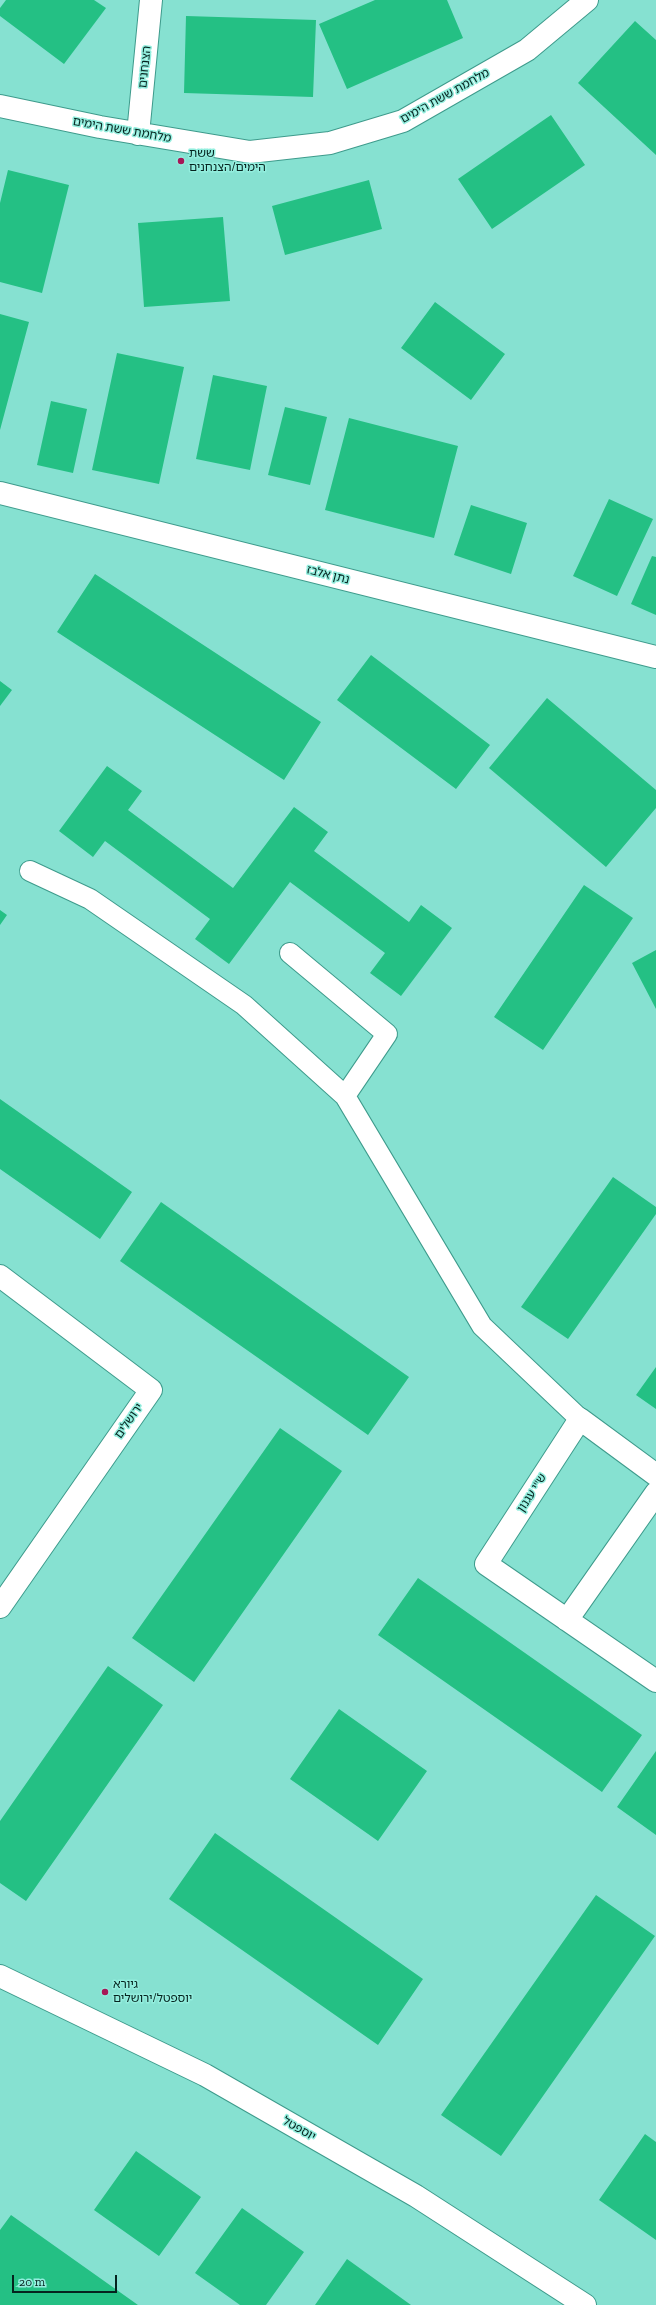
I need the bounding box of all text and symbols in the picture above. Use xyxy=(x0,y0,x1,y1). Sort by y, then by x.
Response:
street label: הצנחנים xyxy=(136,45,154,89)
street label: מלחמת ששת הימים xyxy=(398,66,492,126)
street label: מלחמת ששת הימים xyxy=(72,114,172,146)
place label: ששת הימים/הצנחנים xyxy=(189,147,266,175)
marker: ששת הימים/הצנחנים xyxy=(176,156,186,166)
street label: נתן אלבז xyxy=(305,563,351,587)
street label: ירושלים xyxy=(112,1401,146,1441)
street label: ש"י עגנון xyxy=(514,1471,550,1515)
place label: גיורא יוספטל/ירושלים xyxy=(113,1978,192,2006)
marker: גיורא יוספטל/ירושלים xyxy=(100,1987,110,1997)
street label: יוספטל xyxy=(280,2114,318,2144)
scale bar xyxy=(14,2267,119,2293)
text: 20 m xyxy=(19,2275,45,2289)

